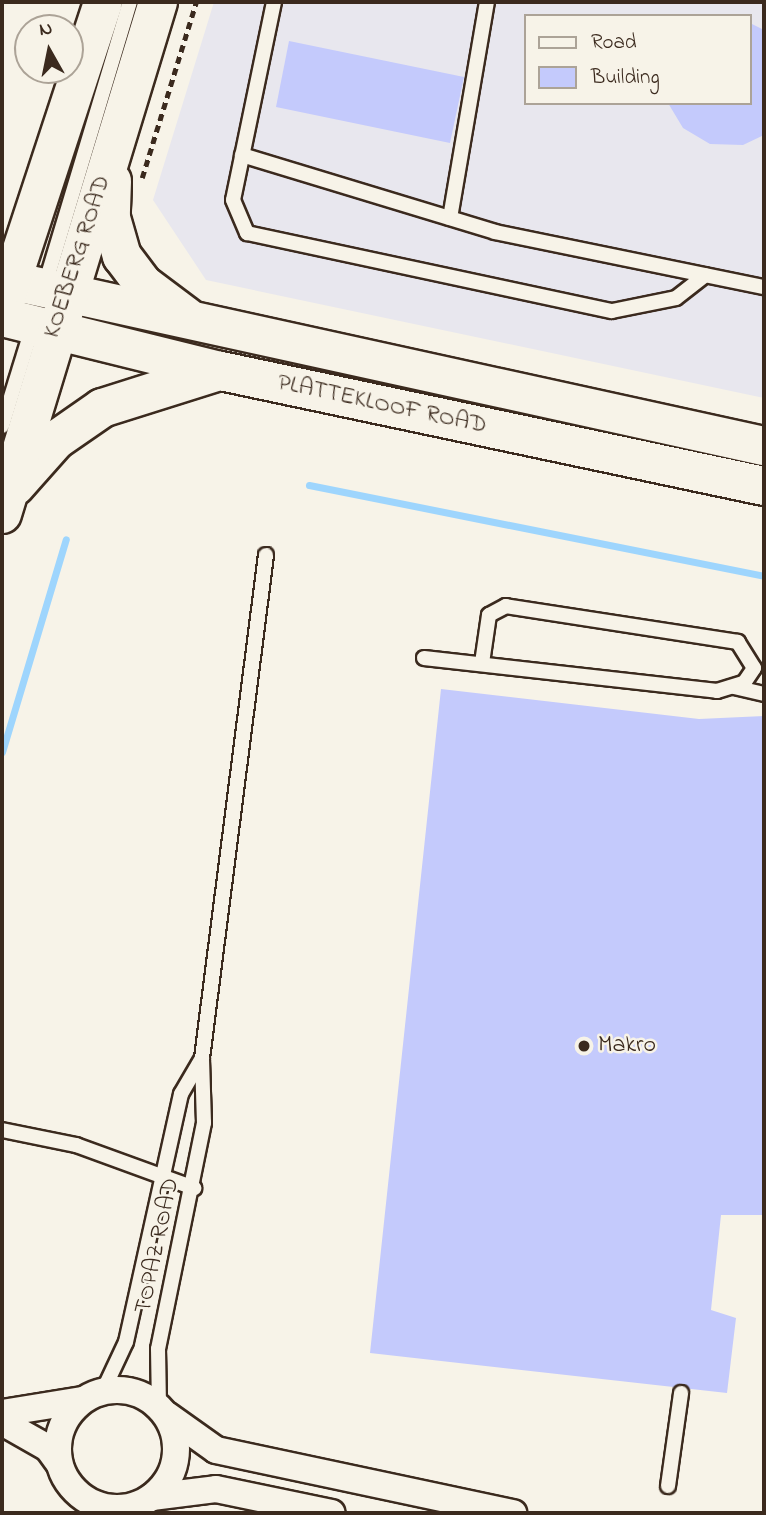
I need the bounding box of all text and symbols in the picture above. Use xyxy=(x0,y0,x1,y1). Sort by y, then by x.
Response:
north arrow xyxy=(14,14,84,84)
legend xyxy=(524,14,752,105)
text: N xyxy=(37,15,54,44)
text: Road xyxy=(591,28,637,58)
text: Building xyxy=(591,63,660,93)
street label: KOEBERG ROAD xyxy=(38,172,118,342)
street label: PLATTEKLOOF ROAD xyxy=(275,369,489,441)
place label: Makro xyxy=(598,1032,656,1060)
marker: Makro xyxy=(576,1038,592,1054)
street label: TOPAZ ROAD xyxy=(130,1175,186,1317)

